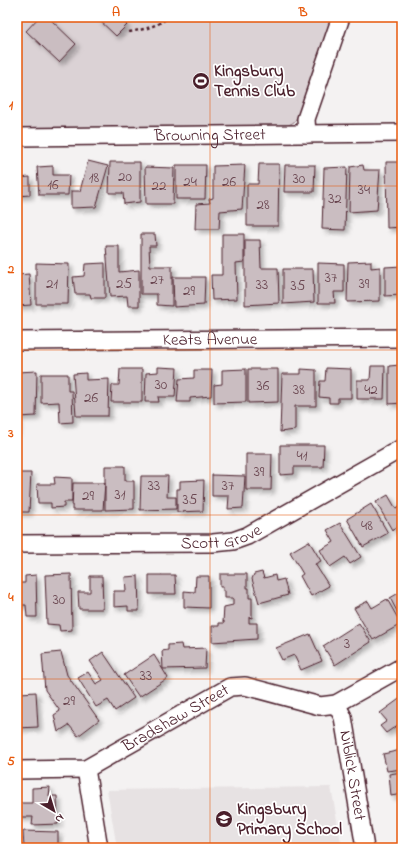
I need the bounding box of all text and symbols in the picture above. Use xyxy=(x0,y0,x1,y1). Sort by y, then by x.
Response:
text: A xyxy=(112,3,120,22)
text: B xyxy=(298,3,308,22)
place label: Kingsbury Tennis Club xyxy=(214,59,295,104)
sports icon: Kingsbury Tennis Club xyxy=(191,71,211,91)
text: 1 xyxy=(9,96,14,115)
street label: Browning Street xyxy=(153,122,266,149)
house number: 20 xyxy=(118,166,132,188)
house number: 18 xyxy=(89,167,100,189)
house number: 30 xyxy=(293,168,306,190)
house number: 24 xyxy=(183,171,197,193)
house number: 26 xyxy=(222,171,236,193)
house number: 16 xyxy=(47,174,59,196)
house number: 22 xyxy=(152,175,167,197)
house number: 34 xyxy=(358,179,370,201)
house number: 32 xyxy=(328,188,342,210)
house number: 28 xyxy=(256,194,270,216)
text: 2 xyxy=(7,260,15,279)
house number: 37 xyxy=(325,267,337,289)
house number: 27 xyxy=(150,269,164,291)
house number: 21 xyxy=(46,273,58,295)
house number: 25 xyxy=(116,273,132,295)
house number: 39 xyxy=(359,273,370,295)
house number: 33 xyxy=(256,274,268,296)
house number: 35 xyxy=(291,275,306,297)
house number: 29 xyxy=(183,280,195,302)
street label: Keats Avenue xyxy=(163,327,258,352)
house number: 30 xyxy=(155,374,168,396)
house number: 36 xyxy=(257,375,270,397)
house number: 38 xyxy=(293,379,305,401)
house number: 42 xyxy=(364,379,378,401)
house number: 26 xyxy=(84,387,98,409)
text: 3 xyxy=(7,424,14,443)
house number: 41 xyxy=(297,445,308,467)
house number: 39 xyxy=(254,461,265,483)
house number: 33 xyxy=(148,475,160,497)
house number: 37 xyxy=(222,475,234,497)
house number: 31 xyxy=(115,484,126,506)
house number: 29 xyxy=(82,485,94,507)
house number: 35 xyxy=(183,489,198,511)
house number: 48 xyxy=(361,515,373,537)
street label: Scott Grove xyxy=(181,517,267,556)
text: 4 xyxy=(7,588,14,607)
house number: 30 xyxy=(53,589,66,611)
house number: 3 xyxy=(344,633,350,655)
house number: 33 xyxy=(140,665,152,687)
street label: Bradshaw Street xyxy=(116,677,234,759)
house number: 29 xyxy=(63,690,75,712)
street label: Niblick Street xyxy=(333,728,373,823)
text: 5 xyxy=(7,752,15,771)
north arrow xyxy=(34,791,74,831)
place label: Kingsbury Primary School xyxy=(237,797,342,844)
text: N xyxy=(52,809,67,827)
school or university icon: Kingsbury Primary School xyxy=(214,809,234,829)

